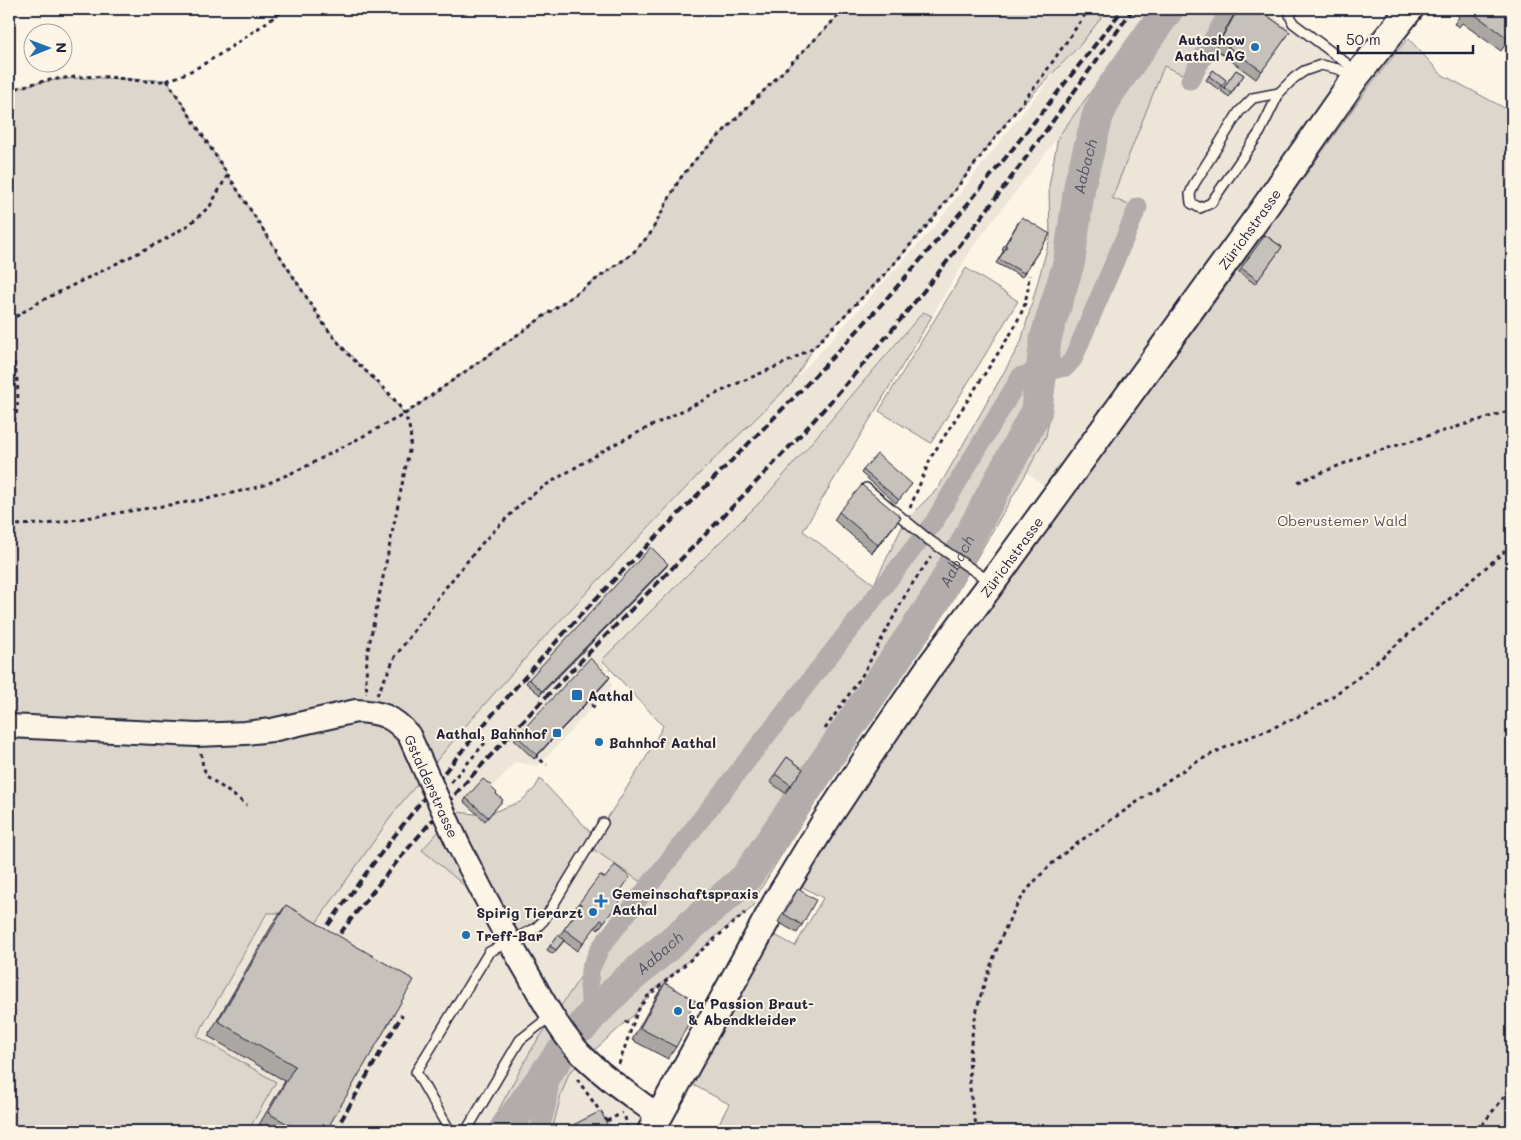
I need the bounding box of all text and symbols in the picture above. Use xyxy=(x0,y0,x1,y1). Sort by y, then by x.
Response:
north arrow xyxy=(22,22,72,72)
scale bar xyxy=(1338,22,1474,54)
text: 50 m xyxy=(1346,29,1381,49)
place label: Autoshow Aathal AG xyxy=(1174,30,1245,65)
marker: Autoshow Aathal AG xyxy=(1249,41,1261,53)
text: N xyxy=(52,42,71,53)
water label: Aabach xyxy=(1069,137,1101,195)
street label: Zürichstrasse xyxy=(1213,184,1285,273)
park label: Oberustemer Wald xyxy=(1277,511,1407,530)
street label: Zürichstrasse xyxy=(975,512,1047,601)
water label: Aabach xyxy=(934,532,978,590)
place label: Aathal xyxy=(588,686,633,705)
marker: Aathal xyxy=(570,688,584,702)
place label: Aathal, Bahnhof xyxy=(436,724,548,743)
marker: Aathal, Bahnhof xyxy=(551,727,563,739)
street label: Gstalderstrasse xyxy=(400,731,463,841)
place label: Bahnhof Aathal xyxy=(609,733,716,752)
marker: Bahnhof Aathal xyxy=(593,736,605,748)
place label: Gemeinschaftspraxis Aathal xyxy=(612,884,759,919)
marker: Gemeinschaftspraxis Aathal xyxy=(594,894,608,908)
place label: Spirig Tierarzt xyxy=(477,903,583,922)
marker: Spirig Tierarzt xyxy=(587,906,599,918)
place label: Treff-Bar xyxy=(476,926,543,945)
water label: Aabach xyxy=(632,927,687,979)
marker: Treff-Bar xyxy=(460,929,472,941)
place label: La Passion Braut- & Abendkleider xyxy=(688,994,814,1029)
marker: La Passion Braut- & Abendkleider xyxy=(672,1005,684,1017)

